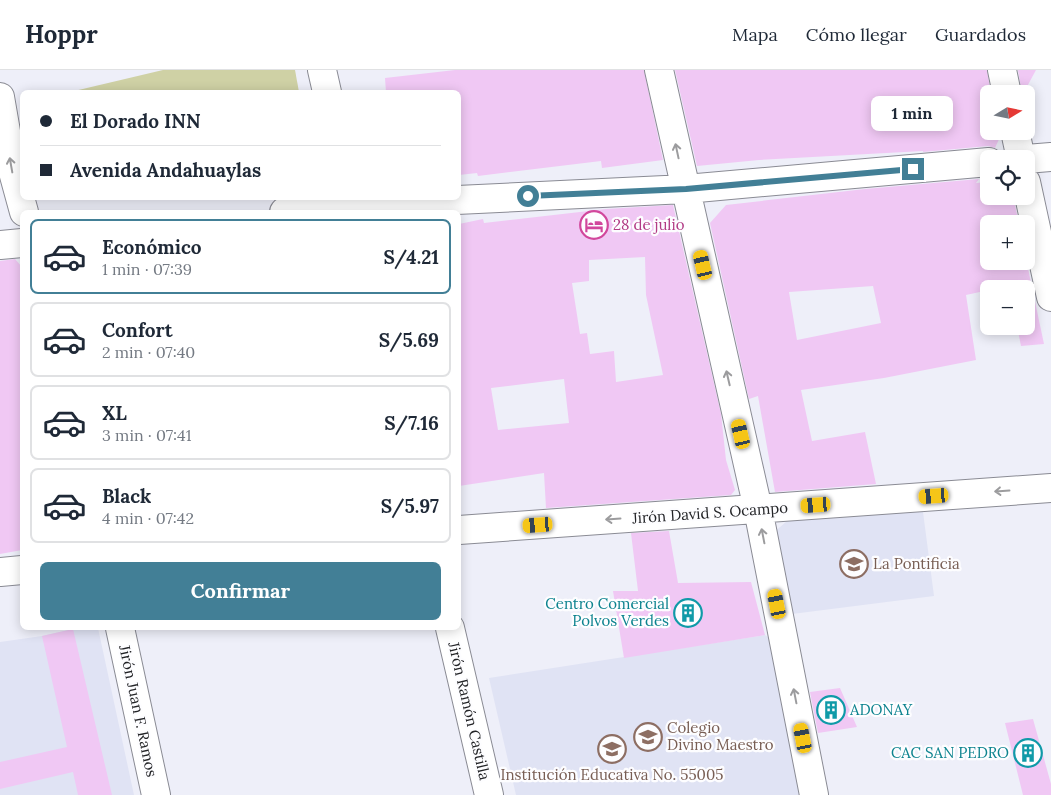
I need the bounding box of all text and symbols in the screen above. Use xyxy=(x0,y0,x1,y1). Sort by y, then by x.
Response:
text: Hoppr xyxy=(25,19,98,50)
text: Mapa xyxy=(732,23,778,46)
text: Cómo llegar xyxy=(806,23,907,46)
text: Guardados xyxy=(935,23,1026,46)
north arrow xyxy=(980,85,1035,140)
map controls xyxy=(980,85,1035,335)
callout: 1 min xyxy=(872,97,954,132)
text: 1 min xyxy=(892,103,932,123)
text: El Dorado INN xyxy=(70,109,201,133)
one-way arrow xyxy=(672,143,681,159)
button: locate xyxy=(980,150,1035,205)
one-way arrow xyxy=(6,158,16,174)
text: Avenida Andahuaylas xyxy=(70,158,261,182)
route end xyxy=(902,158,924,180)
route start xyxy=(517,185,539,207)
hotel icon: 28 de julio xyxy=(579,210,609,240)
place label: 28 de julio xyxy=(613,215,685,234)
button: + xyxy=(980,215,1035,270)
icon: car xyxy=(42,234,87,279)
text: Económico xyxy=(102,235,202,259)
text: S/4.21 xyxy=(383,245,439,269)
car xyxy=(692,249,713,281)
text: 1 min · 07:39 xyxy=(102,259,192,279)
button: − xyxy=(980,280,1035,335)
icon: car xyxy=(42,317,87,362)
text: Confort xyxy=(102,318,173,342)
text: S/5.69 xyxy=(379,328,439,352)
text: 2 min · 07:40 xyxy=(102,342,195,362)
one-way arrow xyxy=(723,370,732,386)
icon: car xyxy=(42,400,87,445)
text: XL xyxy=(102,401,127,425)
text: S/7.16 xyxy=(384,411,439,435)
car xyxy=(730,418,751,450)
text: 3 min · 07:41 xyxy=(102,425,192,445)
icon: car xyxy=(42,483,87,528)
text: Black xyxy=(102,484,151,508)
car xyxy=(918,487,949,505)
one-way arrow xyxy=(995,487,1011,496)
text: S/5.97 xyxy=(381,494,439,518)
car xyxy=(800,496,831,514)
street label: Jirón David S. Ocampo xyxy=(630,498,789,527)
text: 4 min · 07:42 xyxy=(102,508,194,528)
one-way arrow xyxy=(606,515,622,524)
car xyxy=(522,516,553,534)
one-way arrow xyxy=(758,529,768,545)
school or university icon: La Pontificia xyxy=(839,549,869,579)
place label: La Pontificia xyxy=(873,554,960,573)
button: Confirmar xyxy=(40,562,441,620)
car xyxy=(766,588,787,620)
place label: Centro Comercial Polvos Verdes xyxy=(545,594,669,630)
building icon: Centro Comercial Polvos Verdes xyxy=(673,598,703,628)
street label: Jirón Ramón Castilla xyxy=(444,639,495,782)
street label: Jirón Juan F. Ramos xyxy=(115,642,162,779)
one-way arrow xyxy=(789,688,799,704)
building icon: ADONAY xyxy=(816,695,846,725)
place label: ADONAY xyxy=(849,700,913,719)
place label: Colegio Divino Maestro xyxy=(667,718,774,754)
school or university icon: Colegio Divino Maestro xyxy=(633,722,663,752)
car xyxy=(792,722,813,754)
school or university icon: Institución Educativa No. 55005 xyxy=(597,734,627,764)
building icon: CAC SAN PEDRO xyxy=(1013,738,1043,768)
place label: CAC SAN PEDRO xyxy=(891,743,1009,762)
place label: Institución Educativa No. 55005 xyxy=(501,765,723,784)

